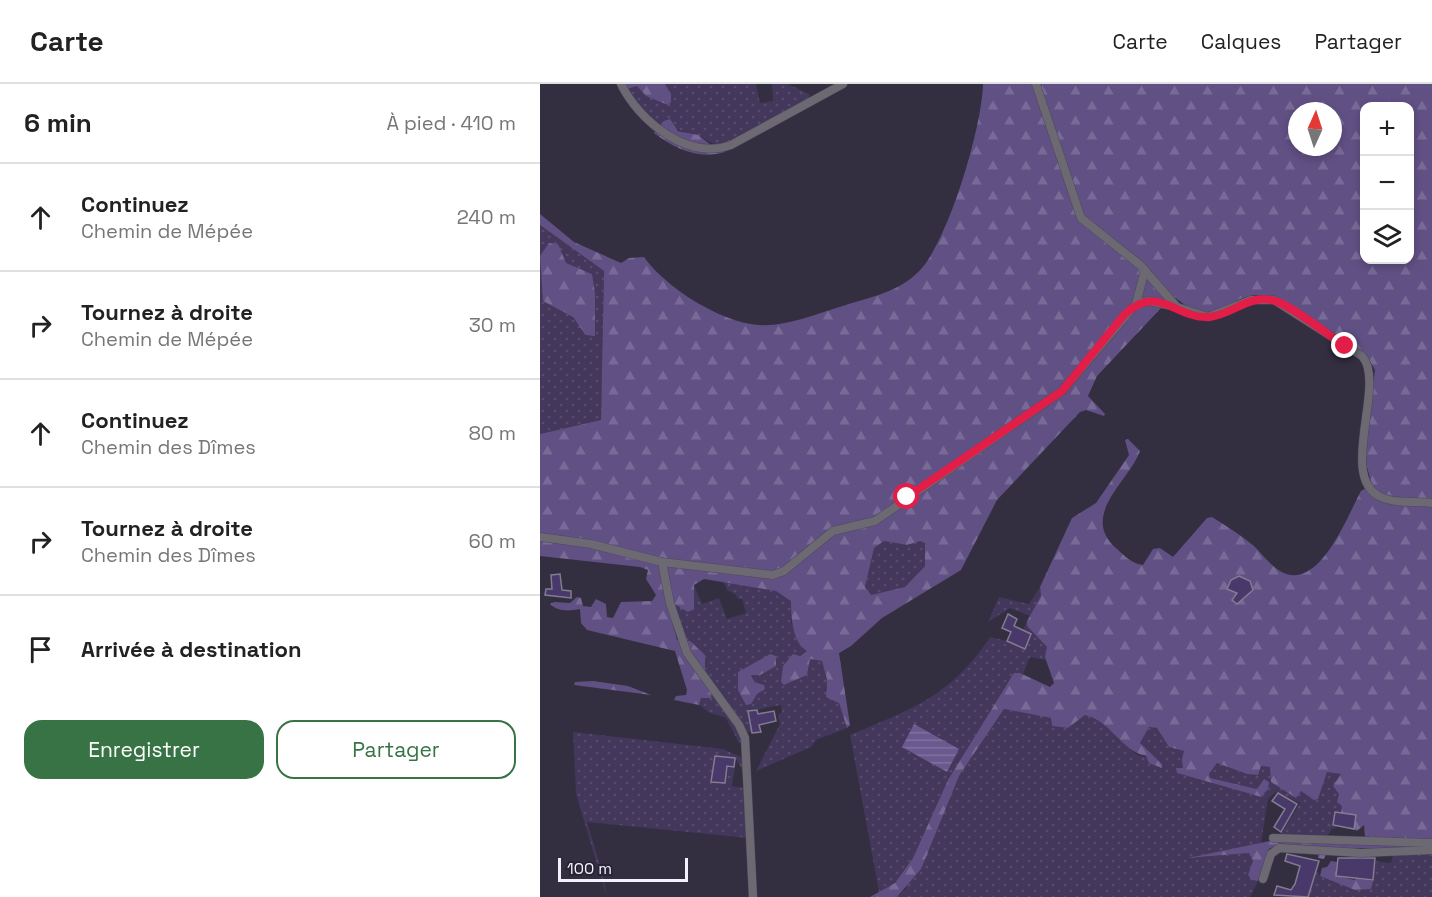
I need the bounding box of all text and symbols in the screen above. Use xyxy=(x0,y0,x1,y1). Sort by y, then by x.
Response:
text: Carte xyxy=(30,23,104,59)
text: Carte xyxy=(1113,28,1168,55)
text: Calques xyxy=(1201,28,1281,55)
text: Partager xyxy=(1314,28,1402,55)
north arrow xyxy=(1288,102,1342,156)
map controls xyxy=(1360,102,1414,264)
button: + xyxy=(1360,102,1414,156)
text: 6 min xyxy=(24,106,92,140)
text: À pied · 410 m xyxy=(386,110,516,136)
button: − xyxy=(1360,156,1414,210)
text: Continuez xyxy=(81,190,189,218)
icon: ahead xyxy=(24,201,57,234)
text: 240 m xyxy=(457,204,516,230)
button: layers xyxy=(1360,210,1414,264)
text: Chemin de Mépée xyxy=(81,218,253,244)
text: Tournez à droite xyxy=(81,298,253,326)
icon: right xyxy=(24,309,57,342)
text: 30 m xyxy=(469,312,516,338)
text: Chemin de Mépée xyxy=(81,326,253,352)
route end xyxy=(1331,332,1357,358)
text: Continuez xyxy=(81,406,189,434)
icon: ahead xyxy=(24,417,57,450)
text: 80 m xyxy=(468,420,516,446)
text: Chemin des Dîmes xyxy=(81,434,256,460)
route start xyxy=(893,483,919,509)
text: Tournez à droite xyxy=(81,514,253,542)
icon: right xyxy=(24,525,57,558)
text: 60 m xyxy=(469,528,516,554)
text: Chemin des Dîmes xyxy=(81,542,256,568)
icon: arrive xyxy=(24,633,57,666)
text: Arrivée à destination xyxy=(81,635,302,663)
button: Enregistrer xyxy=(24,720,264,779)
button: Partager xyxy=(276,720,516,779)
scale bar xyxy=(558,855,688,882)
text: 100 m xyxy=(567,858,612,879)

